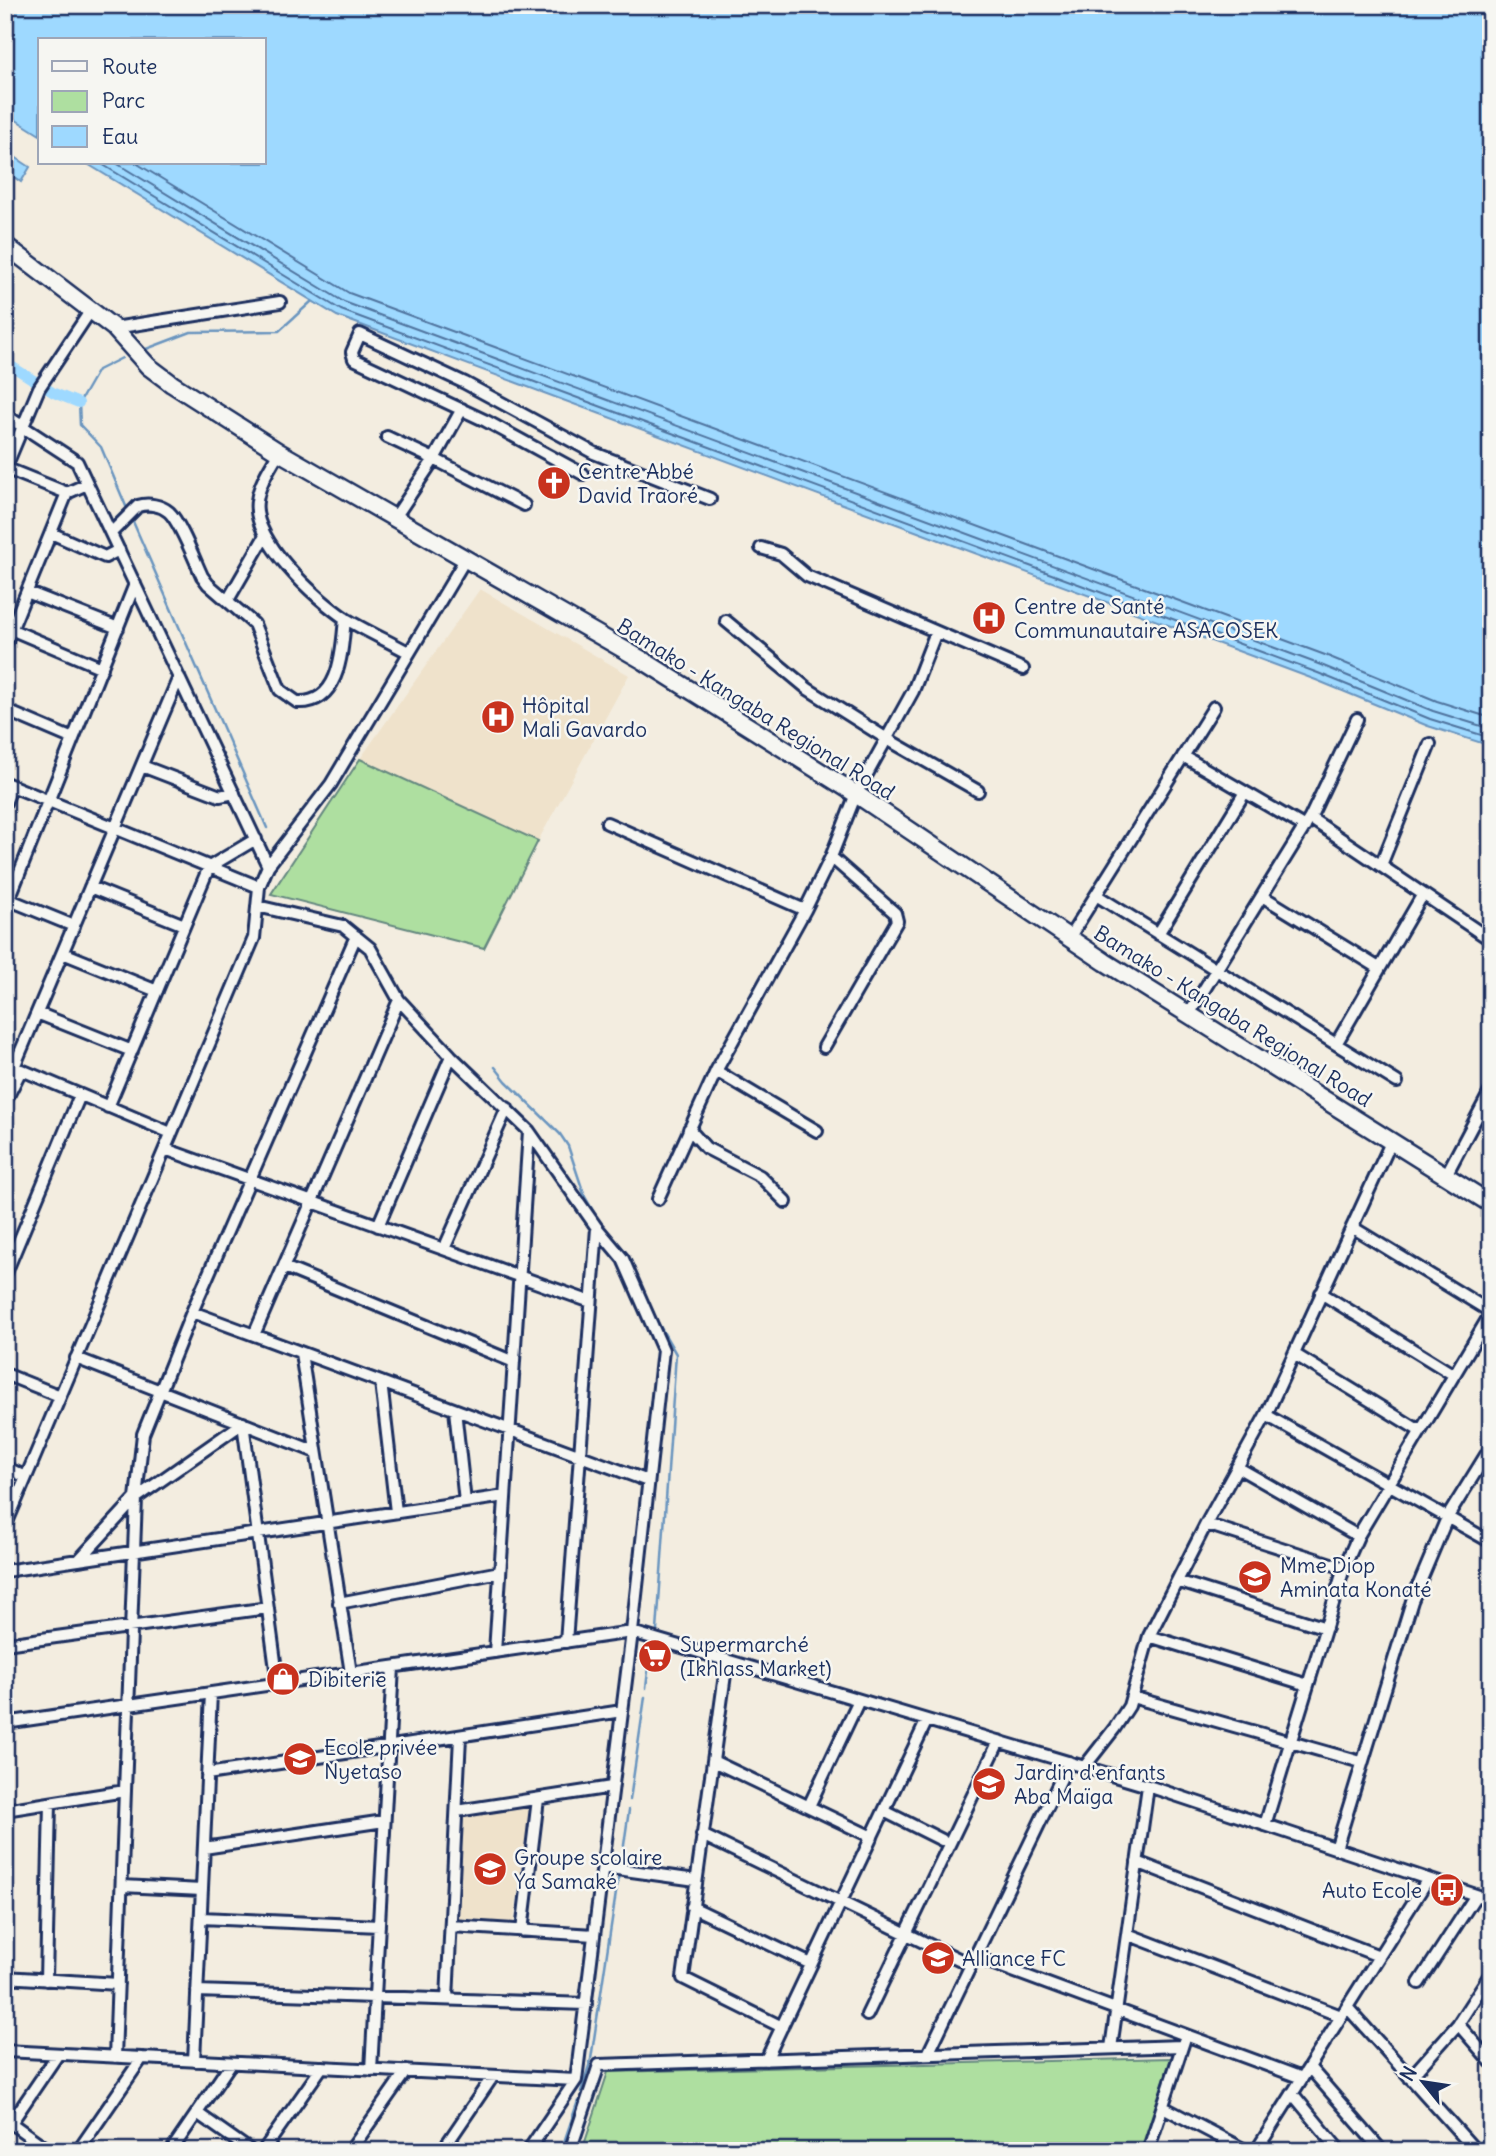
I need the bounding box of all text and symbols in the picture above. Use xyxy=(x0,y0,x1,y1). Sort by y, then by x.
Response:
legend xyxy=(38,38,266,164)
text: Route xyxy=(102,53,157,80)
text: Parc xyxy=(102,87,145,114)
text: Eau xyxy=(102,123,138,150)
place label: Centre Abbé David Traoré xyxy=(578,458,698,509)
church icon: Centre Abbé David Traoré xyxy=(535,464,573,502)
place label: Centre de Santé Communautaire ASACOSEK xyxy=(1014,593,1278,644)
hospital icon: Centre de Santé Communautaire ASACOSEK xyxy=(970,599,1008,637)
street label: Bamako - Kangaba Regional Road xyxy=(612,612,900,806)
place label: Hôpital Mali Gavardo xyxy=(522,692,647,743)
hospital icon: Hôpital Mali Gavardo xyxy=(479,698,517,736)
street label: Bamako - Kangaba Regional Road xyxy=(1089,919,1377,1113)
place label: Mme Diop Aminata Konaté xyxy=(1280,1552,1432,1603)
school or university icon: Mme Diop Aminata Konaté xyxy=(1236,1558,1274,1596)
place label: Supermarché (Ikhlass Market) xyxy=(680,1631,832,1682)
supermarket icon: Supermarché (Ikhlass Market) xyxy=(636,1637,674,1675)
shop icon: Dibiterie xyxy=(264,1660,302,1698)
place label: Dibiterie xyxy=(308,1666,387,1693)
place label: Ecole privée Nyetaso xyxy=(324,1734,437,1785)
school or university icon: Ecole privée Nyetaso xyxy=(281,1740,319,1778)
place label: Jardin d'enfants Aba Maïga xyxy=(1014,1759,1166,1810)
school or university icon: Jardin d'enfants Aba Maïga xyxy=(970,1765,1008,1803)
place label: Groupe scolaire Ya Samaké xyxy=(514,1844,662,1895)
school or university icon: Groupe scolaire Ya Samaké xyxy=(471,1850,509,1888)
bus stop icon: Auto Ecole xyxy=(1428,1871,1466,1909)
place label: Auto Ecole xyxy=(1322,1877,1422,1904)
school or university icon: Alliance FC xyxy=(919,1939,957,1977)
place label: Alliance FC xyxy=(962,1945,1066,1972)
north arrow xyxy=(1388,2048,1458,2118)
text: N xyxy=(1395,2062,1422,2085)

